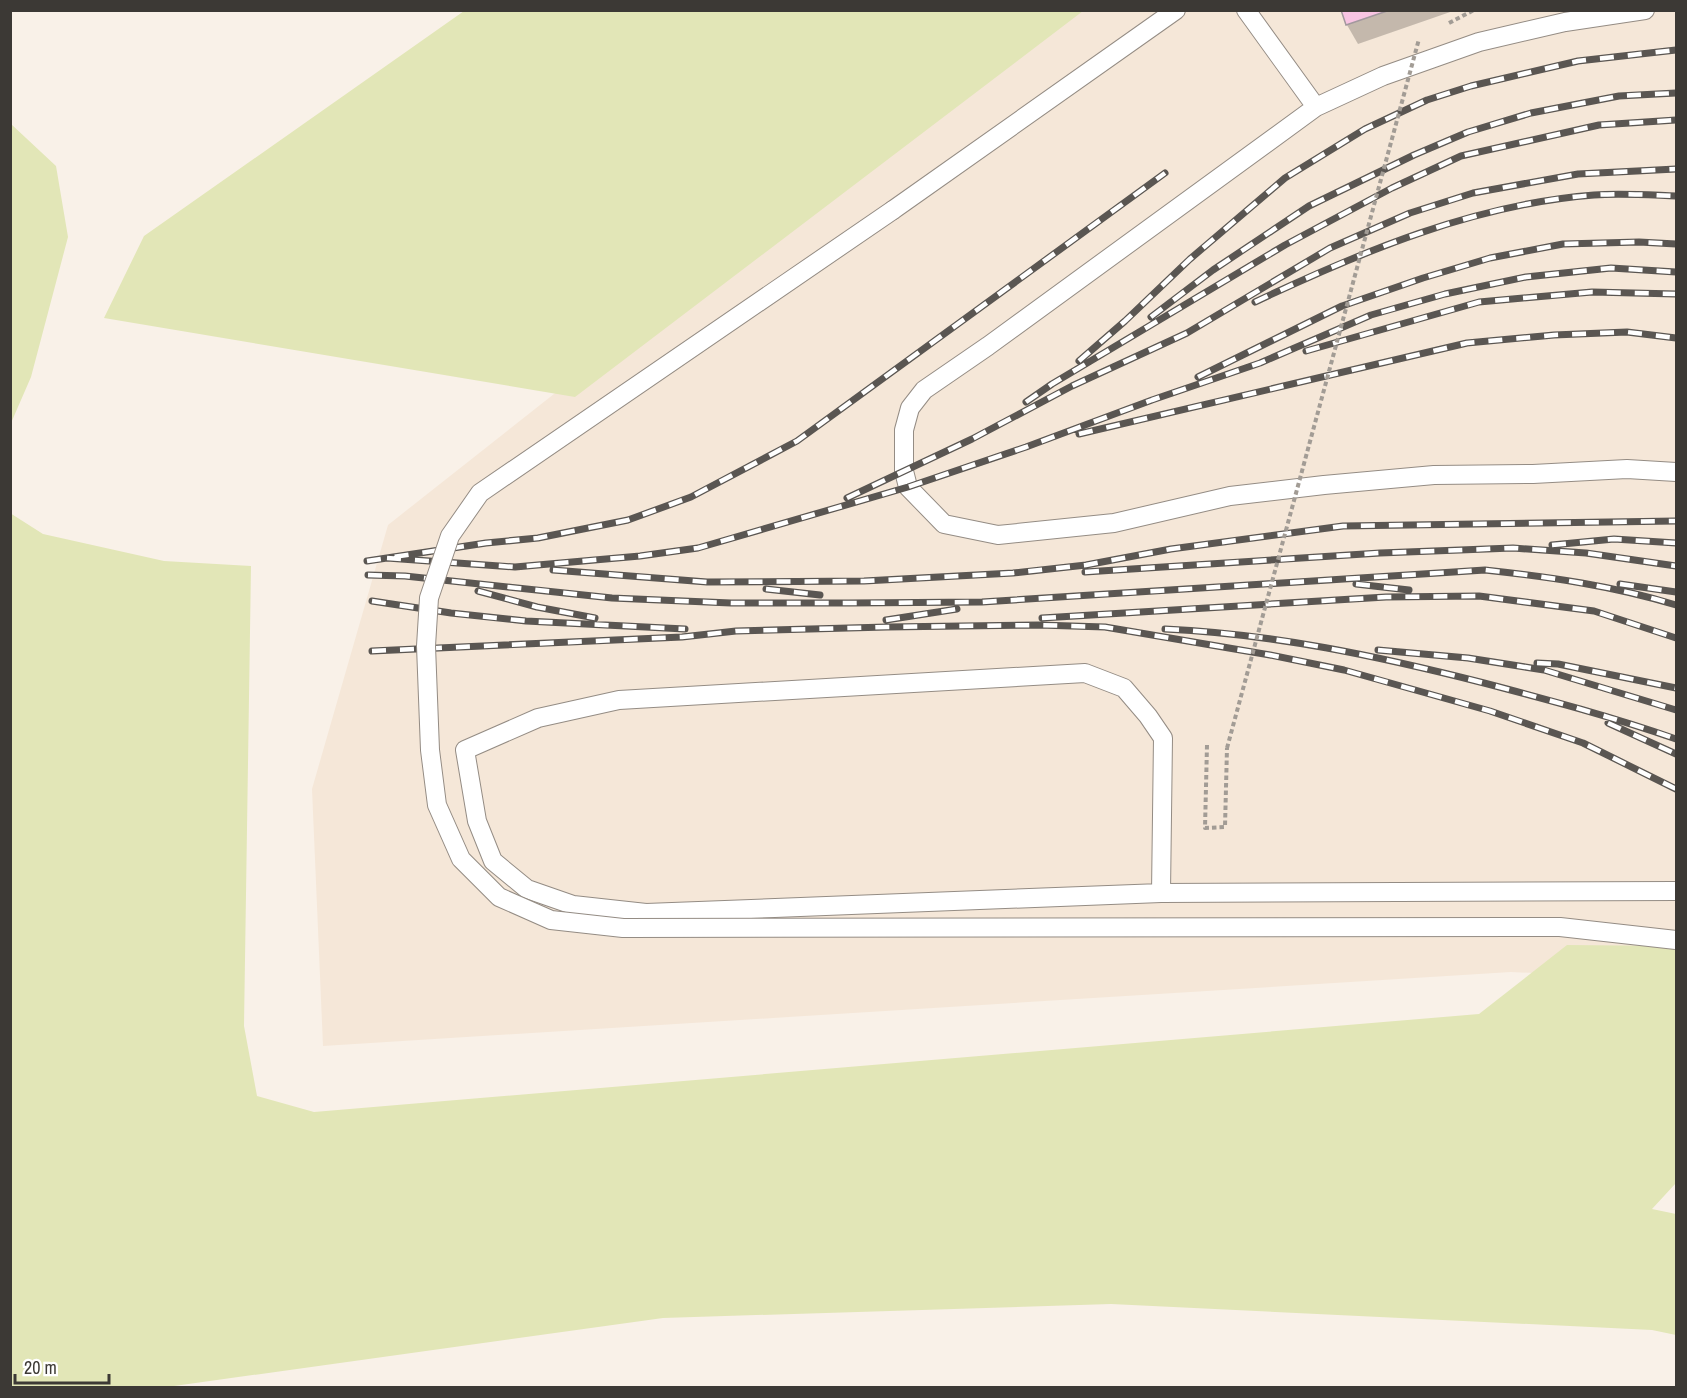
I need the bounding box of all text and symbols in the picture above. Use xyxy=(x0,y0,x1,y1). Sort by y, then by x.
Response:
scale bar xyxy=(15,1347,110,1385)
text: 20 m xyxy=(24,1355,57,1380)

